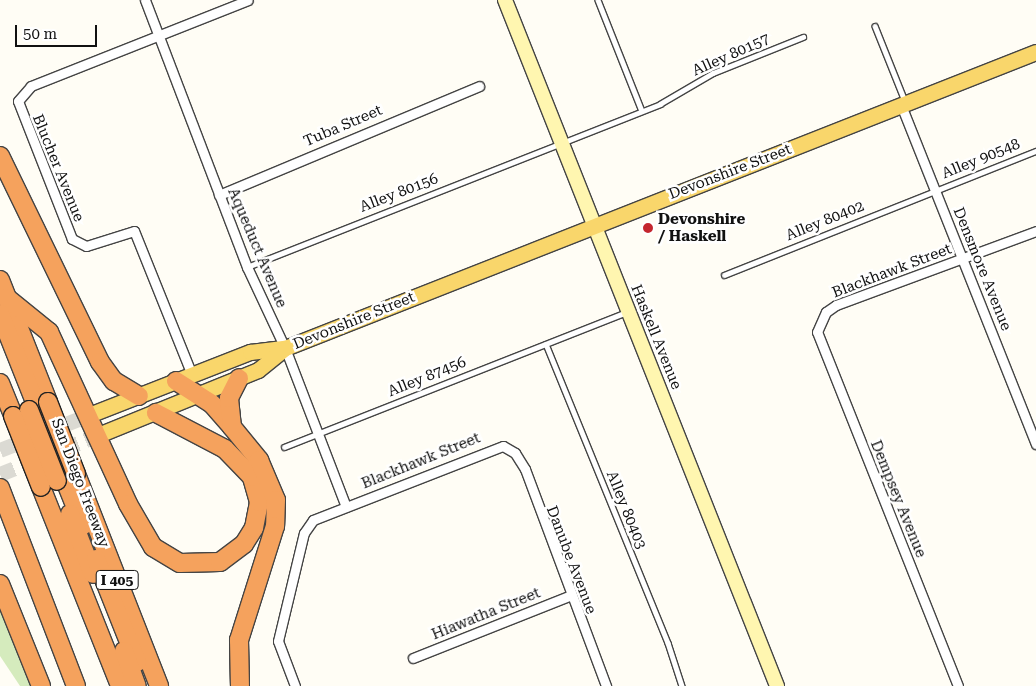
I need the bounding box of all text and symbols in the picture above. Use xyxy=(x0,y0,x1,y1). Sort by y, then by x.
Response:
scale bar xyxy=(18,15,100,47)
text: 50 m xyxy=(23,25,57,43)
street label: Alley 80157 xyxy=(690,30,772,80)
street label: Tuba Street xyxy=(301,101,385,151)
street label: Blucher Avenue xyxy=(28,112,88,224)
street label: Alley 90548 xyxy=(939,135,1023,183)
street label: Devonshire Street xyxy=(666,140,794,204)
street label: Alley 80156 xyxy=(357,170,441,216)
street label: Aqueduct Avenue xyxy=(224,185,290,311)
street label: Alley 80402 xyxy=(783,197,867,245)
street label: Densmore Avenue xyxy=(949,205,1015,333)
place label: Devonshire / Haskell xyxy=(658,210,745,245)
marker: Devonshire / Haskell xyxy=(642,222,654,234)
street label: Blackhawk Street xyxy=(830,240,954,302)
street label: Haskell Avenue xyxy=(627,282,685,392)
street label: Devonshire Street xyxy=(291,288,417,354)
street label: Alley 87456 xyxy=(385,353,469,401)
street label: San Diego Freeway xyxy=(47,416,113,550)
street label: Blackhawk Street xyxy=(359,429,483,493)
street label: Dempsey Avenue xyxy=(866,438,930,560)
street label: Alley 80403 xyxy=(602,468,650,552)
street label: Danube Avenue xyxy=(542,504,600,616)
road number: I 405 xyxy=(94,568,140,592)
street label: Hiawatha Street xyxy=(429,584,543,644)

